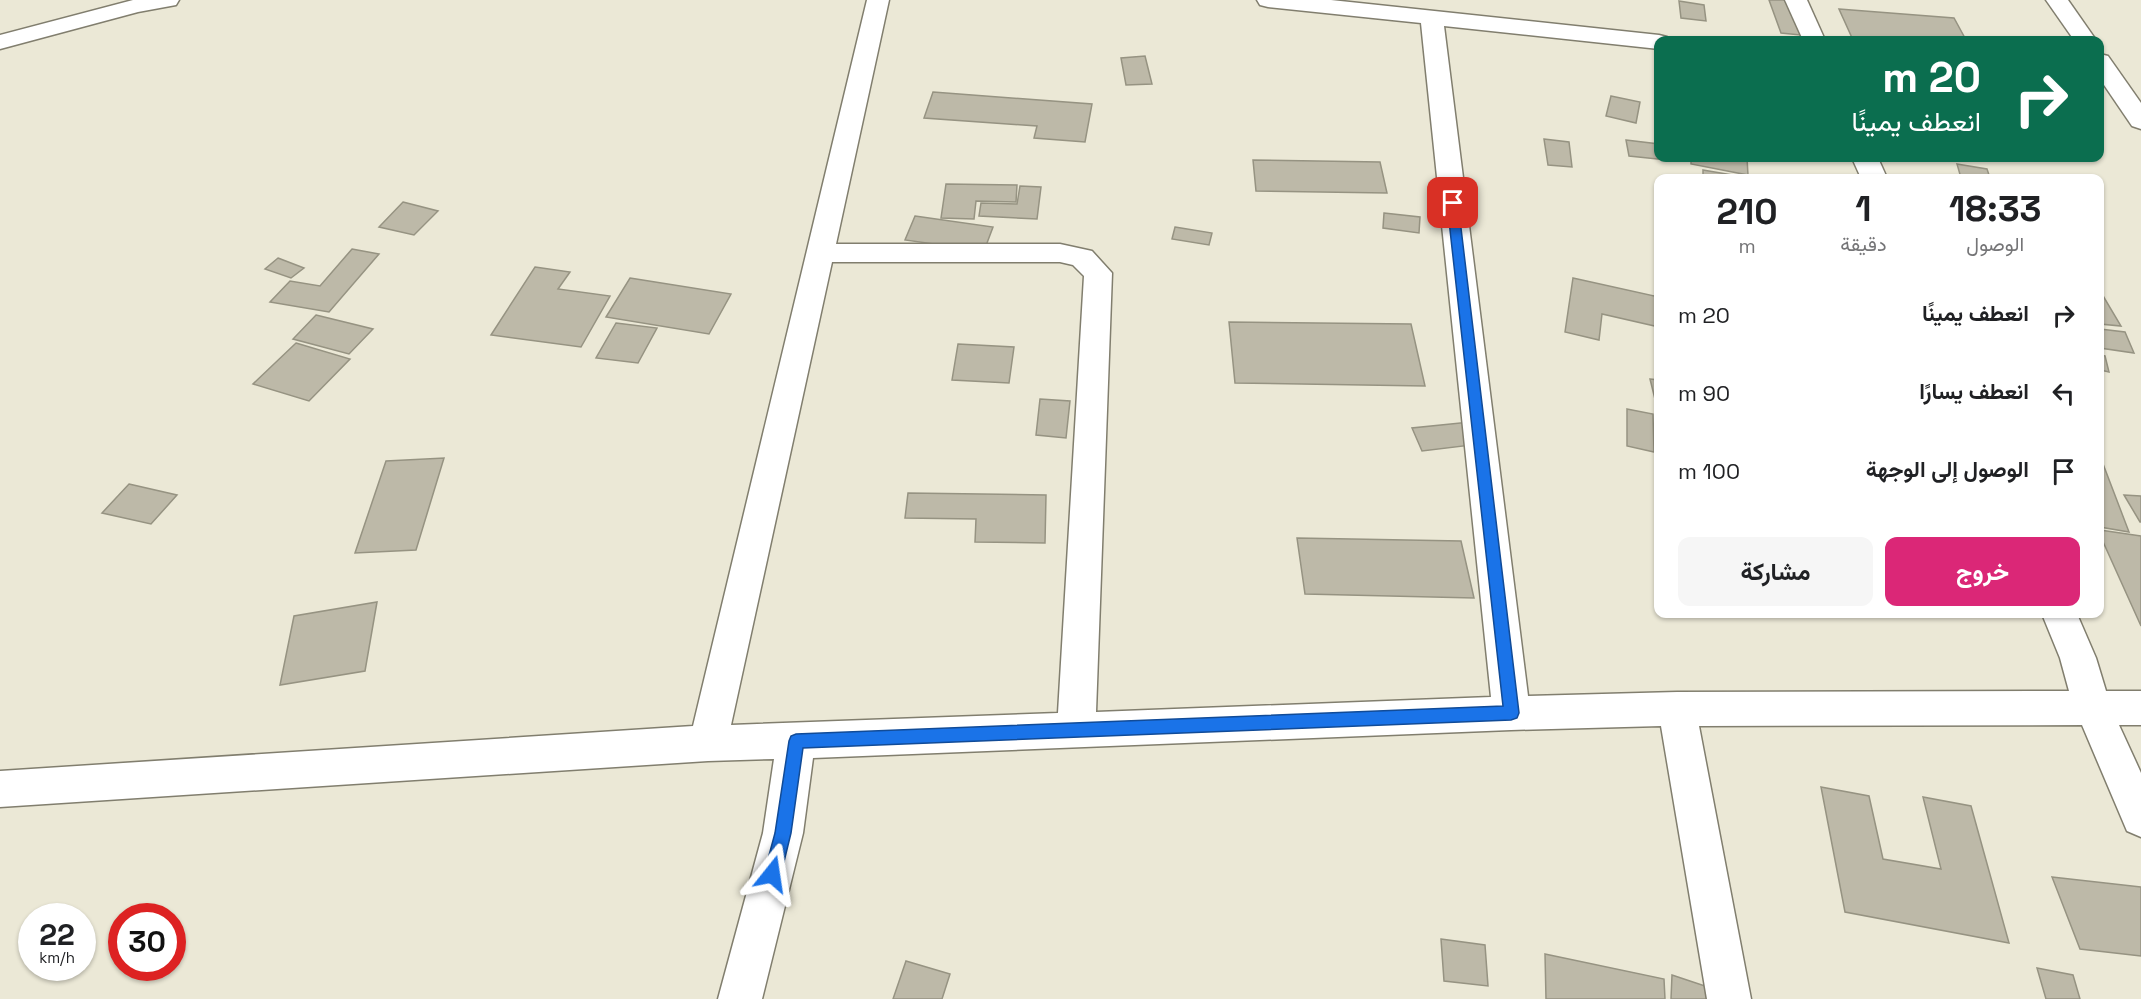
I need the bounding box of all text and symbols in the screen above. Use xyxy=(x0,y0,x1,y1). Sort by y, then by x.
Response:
text: 20 m xyxy=(1882,51,1981,104)
icon: right xyxy=(2002,60,2080,138)
text: انعطف يمينًا xyxy=(1851,104,1981,139)
pin xyxy=(1427,177,1478,228)
icon: arrive xyxy=(1436,186,1469,219)
text: 1 xyxy=(1855,186,1871,232)
text: 18:33 xyxy=(1949,186,2041,232)
text: 210 xyxy=(1717,189,1778,235)
text: دقيقة xyxy=(1840,231,1886,257)
text: الوصول xyxy=(1966,231,2024,257)
text: m xyxy=(1738,233,1756,259)
text: انعطف يمينًا xyxy=(1922,299,2029,327)
icon: right xyxy=(2047,299,2080,332)
text: 20 m xyxy=(1678,301,1730,329)
text: انعطف يسارًا xyxy=(1919,377,2029,405)
icon: left xyxy=(2047,377,2080,410)
text: 90 m xyxy=(1678,379,1730,407)
text: الوصول إلى الوجهة xyxy=(1866,455,2029,483)
icon: arrive xyxy=(2047,455,2080,488)
text: 100 m xyxy=(1678,457,1740,485)
button: مشاركة xyxy=(1678,537,1873,606)
button: خروج xyxy=(1885,537,2080,606)
position arrow xyxy=(740,842,804,906)
speed limit sign: 30 xyxy=(108,903,186,981)
text: 22 xyxy=(39,915,75,954)
text: km/h xyxy=(39,948,75,967)

